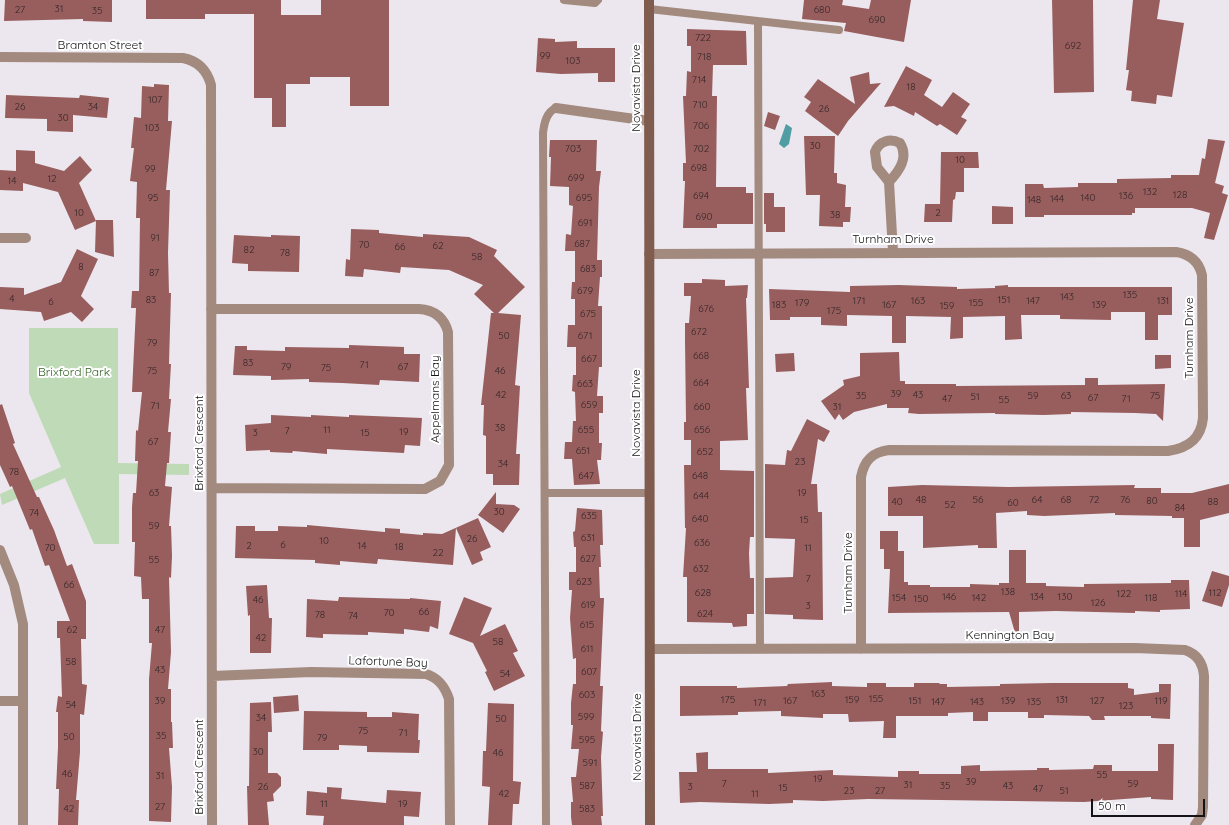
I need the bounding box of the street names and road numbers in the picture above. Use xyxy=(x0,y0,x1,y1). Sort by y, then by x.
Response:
street label: Bramton Street xyxy=(58,38,142,52)
street label: Novavista Drive xyxy=(629,44,643,132)
street label: Turnham Drive xyxy=(852,232,934,246)
street label: Turnham Drive xyxy=(1182,297,1196,379)
street label: Appelmans Bay xyxy=(428,355,442,443)
street label: Novavista Drive xyxy=(629,369,643,457)
street label: Brixford Crescent xyxy=(192,395,206,491)
street label: Turnham Drive xyxy=(841,532,855,614)
street label: Kennington Bay xyxy=(966,628,1054,642)
street label: Lafortune Bay xyxy=(348,653,428,671)
street label: Novavista Drive xyxy=(630,693,644,781)
street label: Brixford Crescent xyxy=(192,719,206,815)

